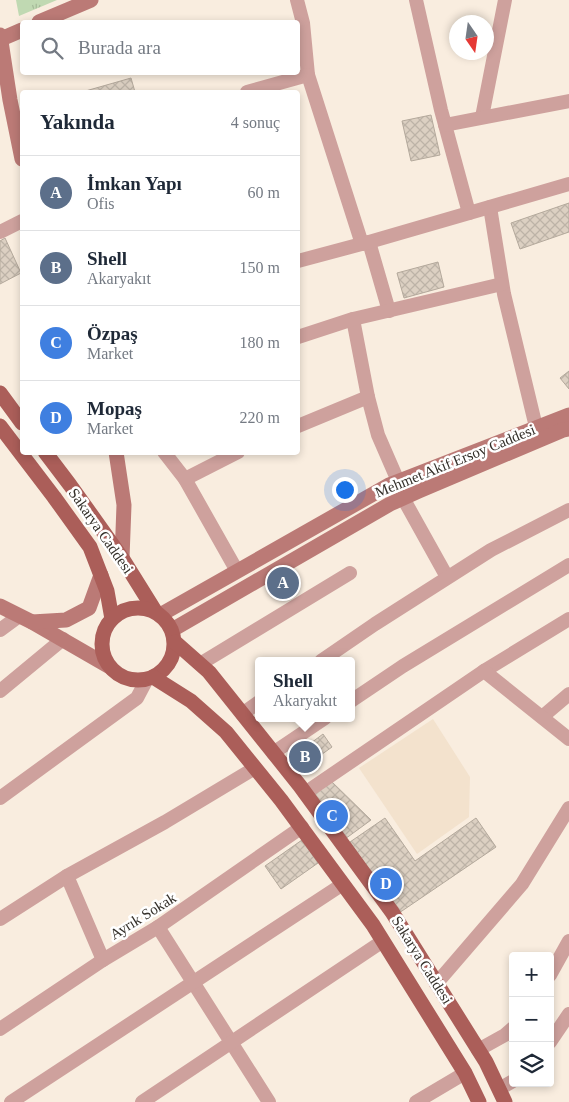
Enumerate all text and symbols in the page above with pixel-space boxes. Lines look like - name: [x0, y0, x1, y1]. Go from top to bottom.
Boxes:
- north arrow: [449, 15, 494, 60]
- search box: [20, 20, 300, 75]
- icon: search: [38, 34, 66, 62]
- text: Burada ara: [78, 37, 161, 58]
- text: Yakında: [40, 110, 115, 134]
- text: 4 sonuç: [231, 114, 280, 131]
- text: İmkan Yapı: [87, 173, 182, 194]
- text: A: [50, 184, 62, 201]
- text: 60 m: [248, 184, 280, 201]
- text: Ofis: [87, 195, 115, 212]
- text: Shell: [87, 248, 127, 269]
- text: B: [51, 259, 61, 276]
- text: 150 m: [240, 259, 280, 276]
- text: Akaryakıt: [87, 270, 151, 287]
- text: Özpaş: [87, 323, 138, 344]
- text: C: [50, 334, 62, 351]
- text: 180 m: [240, 334, 280, 351]
- text: Market: [87, 345, 133, 362]
- text: Mopaş: [87, 398, 142, 419]
- text: D: [50, 409, 62, 426]
- text: 220 m: [240, 409, 280, 426]
- text: Market: [87, 420, 133, 437]
- street label: Mehmet Akif Ersoy Caddesi: [373, 422, 537, 500]
- your location: [332, 477, 358, 503]
- street label: Sakarya Caddesi: [66, 485, 136, 577]
- pin: A: [267, 564, 299, 602]
- popup: [255, 657, 355, 722]
- text: Shell: [273, 670, 313, 691]
- text: Akaryakıt: [273, 692, 337, 709]
- pin: B: [289, 738, 321, 776]
- pin: C: [316, 797, 348, 835]
- pin: D: [370, 865, 402, 903]
- street label: Ayrık Sokak: [107, 889, 179, 943]
- street label: Sakarya Caddesi: [389, 913, 455, 1007]
- map controls: [509, 952, 554, 1087]
- button: +: [509, 952, 554, 997]
- button: −: [509, 997, 554, 1042]
- button: layers: [509, 1042, 554, 1087]

